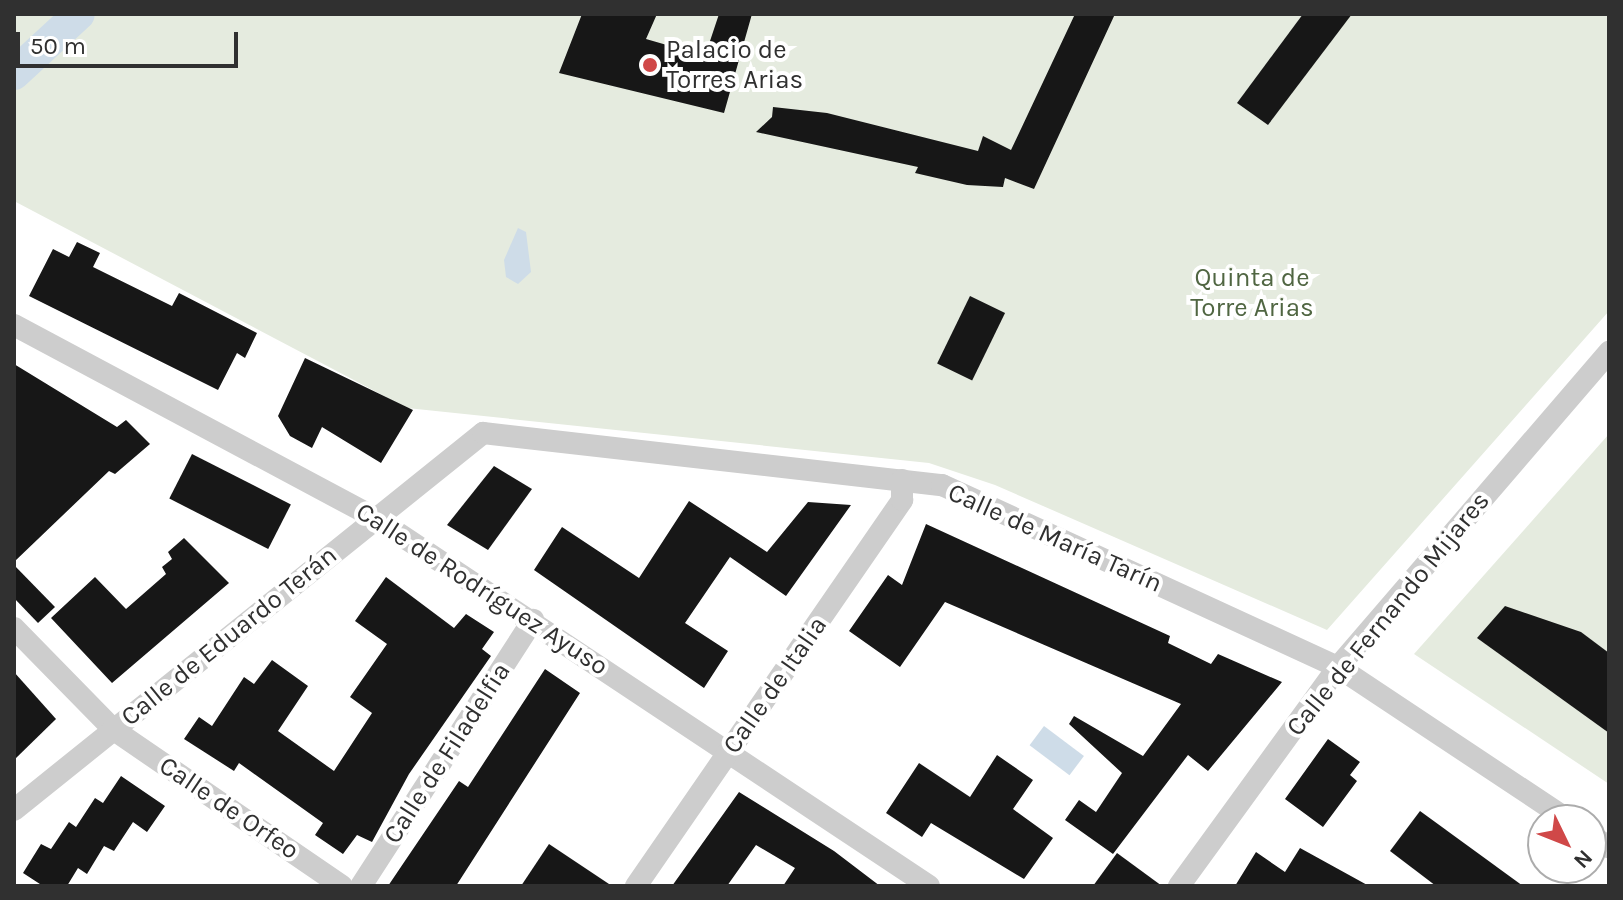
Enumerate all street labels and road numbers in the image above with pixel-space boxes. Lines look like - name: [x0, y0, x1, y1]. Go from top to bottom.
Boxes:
- street label: Calle de María Tarín: [943, 477, 1167, 599]
- street label: Calle de Fernando Mijares: [1280, 486, 1496, 742]
- street label: Calle de Rodríguez Ayuso: [350, 496, 614, 682]
- street label: Calle de Eduardo Terán: [115, 539, 343, 733]
- street label: Calle de Italia: [716, 611, 834, 759]
- street label: Calle de Filadelfia: [377, 657, 517, 849]
- street label: Calle de Orfeo: [153, 750, 305, 866]

